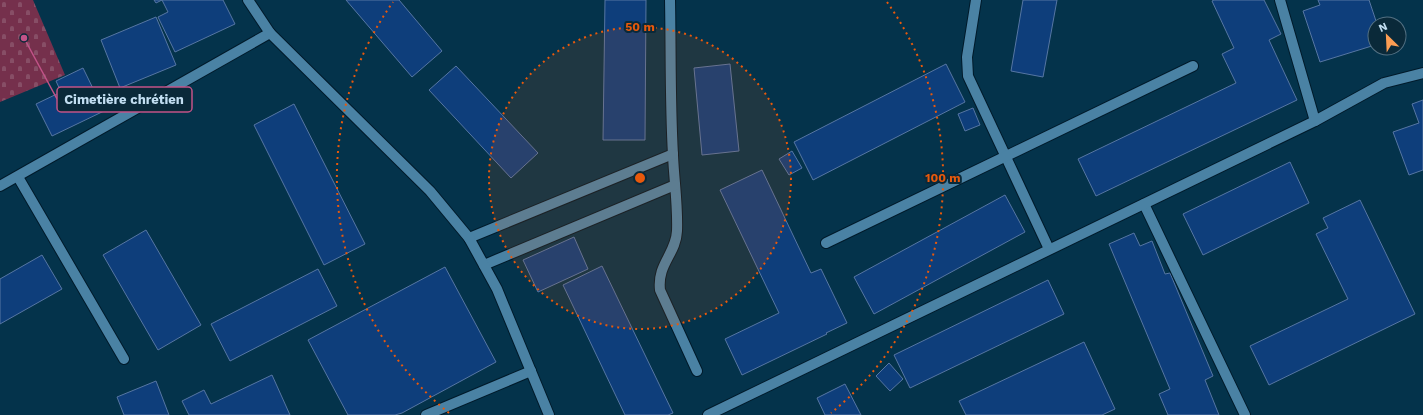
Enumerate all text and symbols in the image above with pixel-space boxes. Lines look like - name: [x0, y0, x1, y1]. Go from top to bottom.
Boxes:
- north arrow: [1367, 16, 1407, 56]
- text: 50 m: [625, 20, 655, 34]
- text: N: [1377, 20, 1390, 35]
- callout: Cimetière chrétien: [57, 87, 192, 112]
- text: Cimetière chrétien: [64, 92, 184, 107]
- centre of rings: [633, 171, 647, 185]
- text: 100 m: [925, 171, 961, 185]

